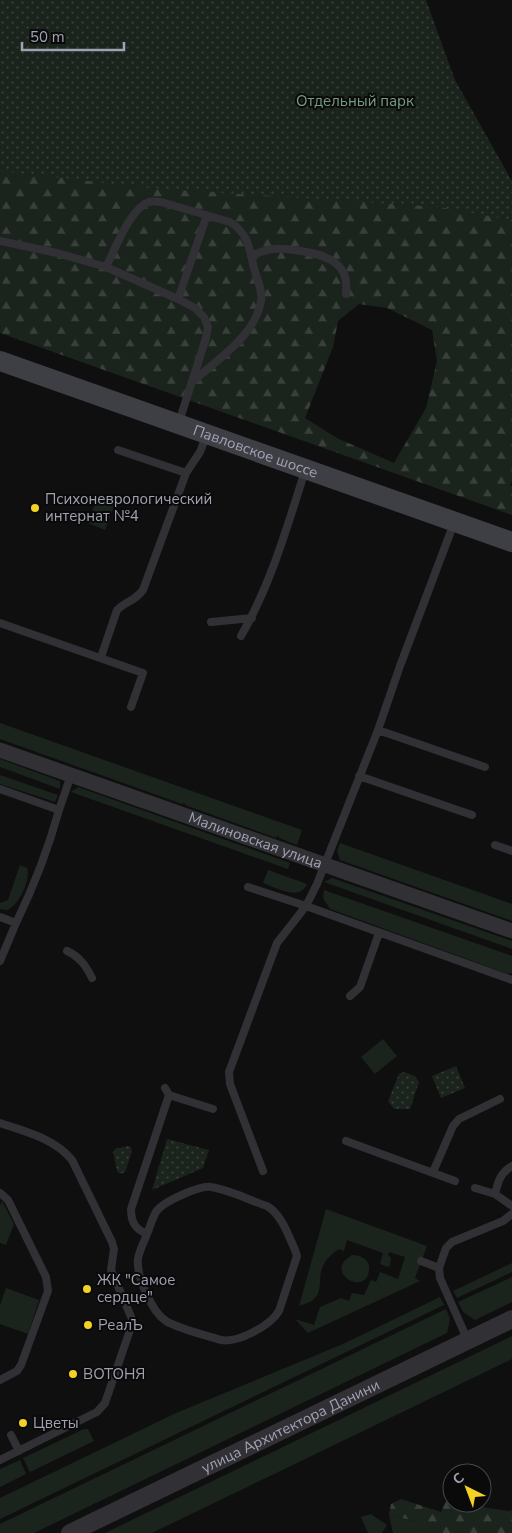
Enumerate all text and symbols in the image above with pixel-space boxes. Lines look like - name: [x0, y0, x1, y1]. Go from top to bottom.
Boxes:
- scale bar: [22, 20, 125, 52]
- text: 50 m: [30, 27, 65, 47]
- park label: Отдельный парк: [296, 91, 414, 111]
- street label: Павловское шоссе: [190, 420, 321, 483]
- place label: Психоневрологический интернат №4: [45, 489, 212, 526]
- marker: Психоневрологический интернат №4: [29, 502, 41, 514]
- street label: Малиновская улица: [186, 807, 325, 873]
- place label: ЖК "Самое сердце": [97, 1270, 175, 1307]
- marker: ЖК "Самое сердце": [81, 1283, 93, 1295]
- place label: РеалЪ: [98, 1315, 143, 1335]
- marker: РеалЪ: [82, 1319, 94, 1331]
- place label: ВОТОНЯ: [83, 1364, 145, 1384]
- marker: ВОТОНЯ: [67, 1368, 79, 1380]
- street label: улица Архитектора Данини: [198, 1375, 383, 1478]
- place label: Цветы: [33, 1413, 79, 1433]
- marker: Цветы: [17, 1417, 29, 1429]
- north arrow: [442, 1463, 492, 1513]
- text: С: [449, 1468, 469, 1489]

